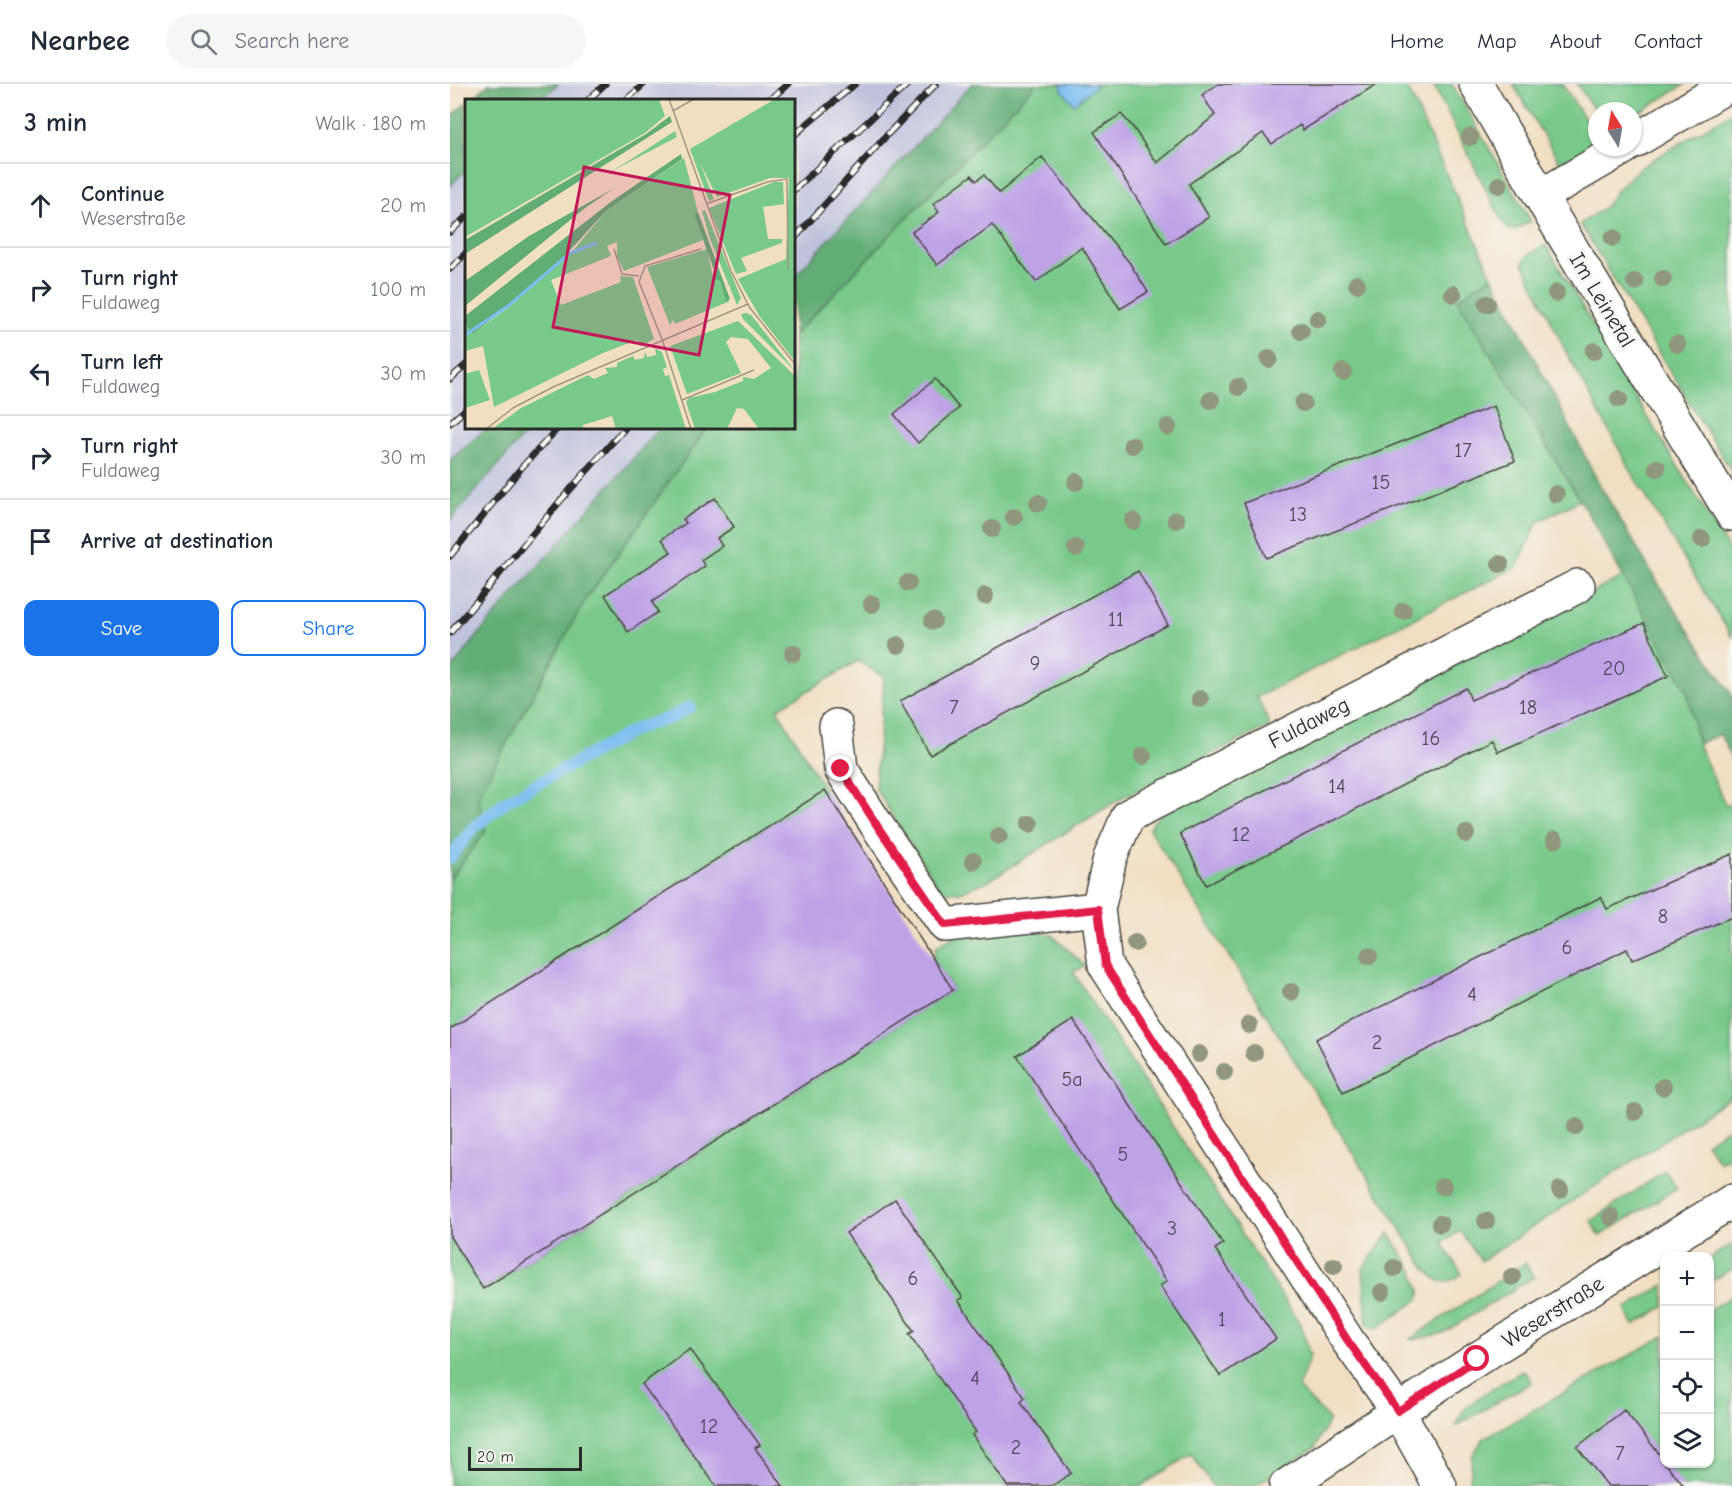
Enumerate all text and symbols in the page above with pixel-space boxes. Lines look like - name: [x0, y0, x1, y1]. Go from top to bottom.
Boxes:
- search box: [166, 14, 586, 68]
- text: Nearbee: [30, 25, 130, 57]
- icon: search: [187, 25, 220, 58]
- text: Search here: [235, 28, 349, 54]
- text: Home: [1390, 29, 1444, 53]
- text: Map: [1477, 29, 1517, 53]
- text: About: [1550, 29, 1601, 53]
- text: Contact: [1634, 29, 1702, 53]
- inset map: [465, 99, 795, 429]
- north arrow: [1588, 102, 1642, 156]
- text: 3 min: [24, 108, 87, 138]
- text: Walk · 180 m: [315, 112, 426, 135]
- text: Continue: [81, 181, 164, 207]
- icon: ahead: [24, 189, 57, 222]
- text: 20 m: [380, 194, 426, 217]
- text: Weserstraße: [81, 207, 186, 230]
- street label: Im Leinetal: [1564, 248, 1640, 352]
- text: Turn right: [81, 265, 178, 291]
- icon: right: [24, 273, 57, 306]
- text: 100 m: [371, 278, 426, 301]
- text: Fuldaweg: [81, 291, 160, 314]
- text: Turn left: [81, 349, 163, 375]
- icon: left: [24, 357, 57, 390]
- text: 30 m: [380, 362, 426, 385]
- text: Fuldaweg: [81, 375, 160, 398]
- text: Turn right: [81, 433, 178, 459]
- house number: 17: [1454, 439, 1472, 462]
- icon: right: [24, 441, 57, 474]
- text: 30 m: [380, 446, 426, 469]
- text: Fuldaweg: [81, 459, 160, 482]
- house number: 15: [1372, 471, 1390, 494]
- house number: 13: [1289, 503, 1307, 526]
- icon: arrive: [24, 525, 57, 558]
- text: Arrive at destination: [81, 528, 273, 554]
- button: Save: [24, 600, 219, 656]
- button: Share: [231, 600, 426, 656]
- house number: 11: [1108, 608, 1124, 631]
- house number: 9: [1030, 652, 1040, 675]
- house number: 20: [1603, 657, 1625, 680]
- street label: Fuldaweg: [1264, 692, 1354, 754]
- house number: 7: [949, 696, 959, 719]
- house number: 18: [1519, 696, 1537, 719]
- house number: 16: [1422, 727, 1440, 750]
- route end: [827, 755, 853, 781]
- house number: 14: [1328, 775, 1346, 798]
- house number: 12: [1232, 823, 1250, 846]
- house number: 8: [1658, 905, 1668, 928]
- house number: 6: [1562, 936, 1572, 959]
- house number: 4: [1467, 983, 1477, 1006]
- house number: 2: [1372, 1031, 1382, 1054]
- house number: 5a: [1061, 1068, 1083, 1091]
- house number: 5: [1118, 1143, 1128, 1166]
- house number: 3: [1167, 1217, 1177, 1240]
- map controls: [1660, 1252, 1714, 1468]
- button: +: [1660, 1252, 1714, 1306]
- house number: 6: [908, 1267, 918, 1290]
- street label: Weserstraße: [1497, 1270, 1609, 1354]
- button: −: [1660, 1306, 1714, 1360]
- house number: 1: [1218, 1308, 1226, 1331]
- route start: [1463, 1345, 1489, 1371]
- button: locate: [1660, 1360, 1714, 1414]
- house number: 4: [970, 1367, 980, 1390]
- button: layers: [1660, 1414, 1714, 1468]
- house number: 12: [700, 1415, 718, 1438]
- house number: 2: [1011, 1436, 1021, 1459]
- house number: 7: [1615, 1442, 1625, 1465]
- scale bar: [468, 1444, 582, 1472]
- text: 20 m: [477, 1448, 514, 1466]

